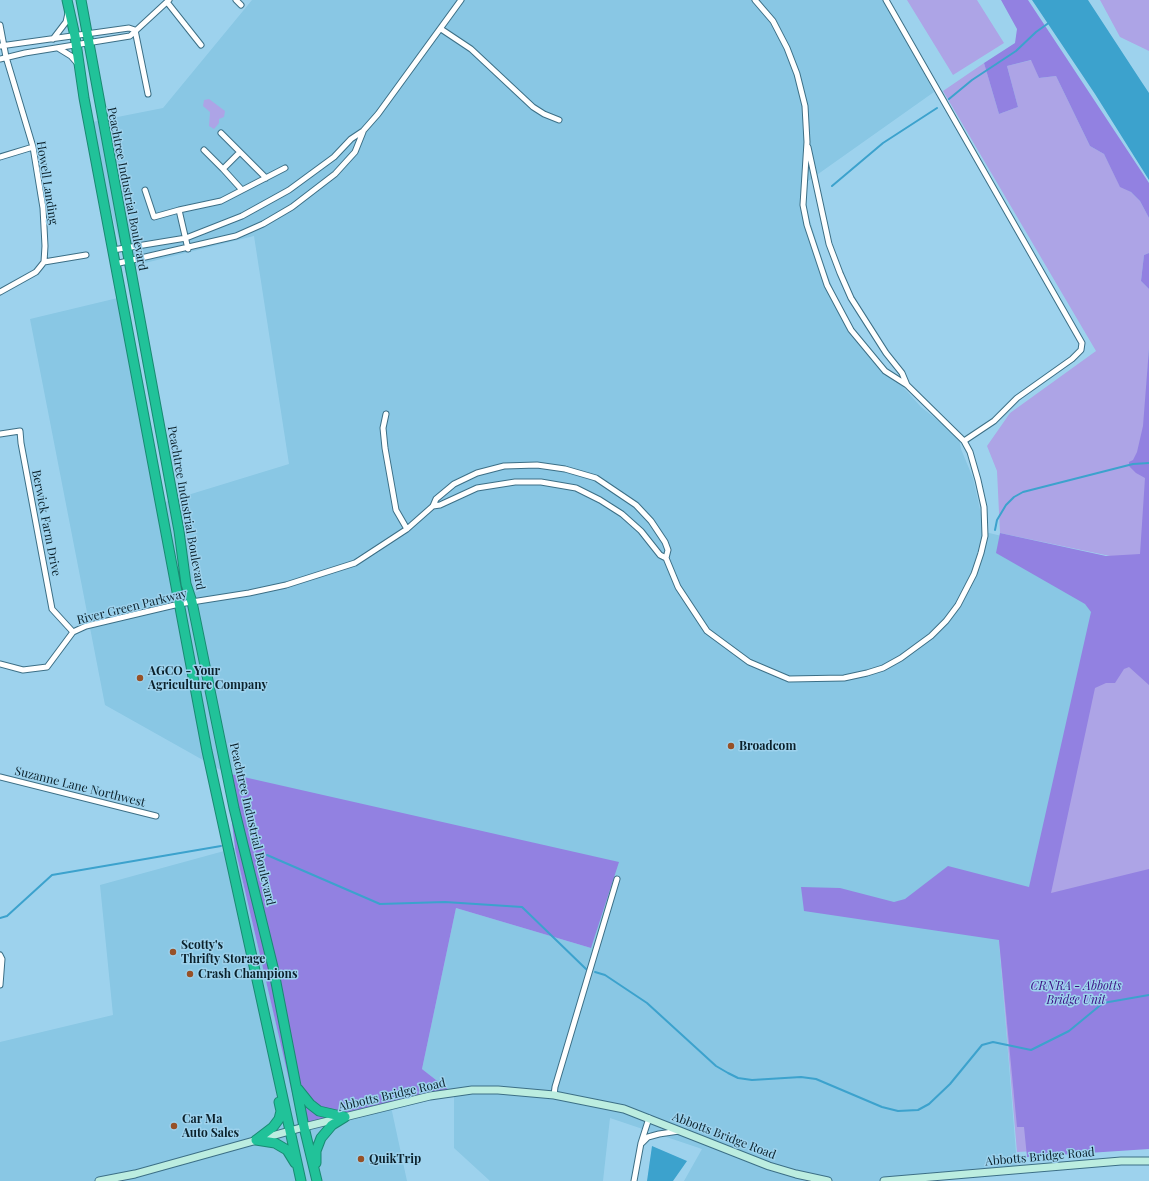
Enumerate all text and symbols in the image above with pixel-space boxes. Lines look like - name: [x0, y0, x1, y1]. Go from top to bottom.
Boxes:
- street label: Peachtree Industrial Boulevard: [104, 106, 150, 272]
- street label: Howell Landing: [33, 140, 61, 226]
- street label: Peachtree Industrial Boulevard: [164, 425, 208, 591]
- street label: Berwick Farm Drive: [29, 469, 63, 577]
- street label: River Green Parkway: [75, 586, 189, 628]
- place label: AGCO - Your Agriculture Company: [148, 664, 268, 692]
- marker: AGCO - Your Agriculture Company: [135, 673, 145, 683]
- place label: Broadcom: [739, 739, 796, 753]
- street label: Peachtree Industrial Boulevard: [226, 741, 278, 907]
- marker: Broadcom: [726, 741, 736, 751]
- street label: Suzanne Lane Northwest: [13, 764, 147, 810]
- place label: Scotty's Thrifty Storage: [181, 938, 265, 966]
- marker: Scotty's Thrifty Storage: [168, 947, 178, 957]
- place label: Crash Champions: [198, 967, 297, 981]
- marker: Crash Champions: [185, 969, 195, 979]
- park label: CRNRA - Abbotts Bridge Unit: [1030, 979, 1122, 1007]
- street label: Abbotts Bridge Road: [337, 1076, 447, 1114]
- street label: Abbotts Bridge Road: [670, 1110, 778, 1162]
- place label: Car Ma Auto Sales: [182, 1112, 239, 1140]
- marker: Car Ma Auto Sales: [169, 1121, 179, 1131]
- street label: Abbotts Bridge Road: [985, 1145, 1095, 1169]
- place label: QuikTrip: [369, 1152, 421, 1166]
- marker: QuikTrip: [356, 1154, 366, 1164]

